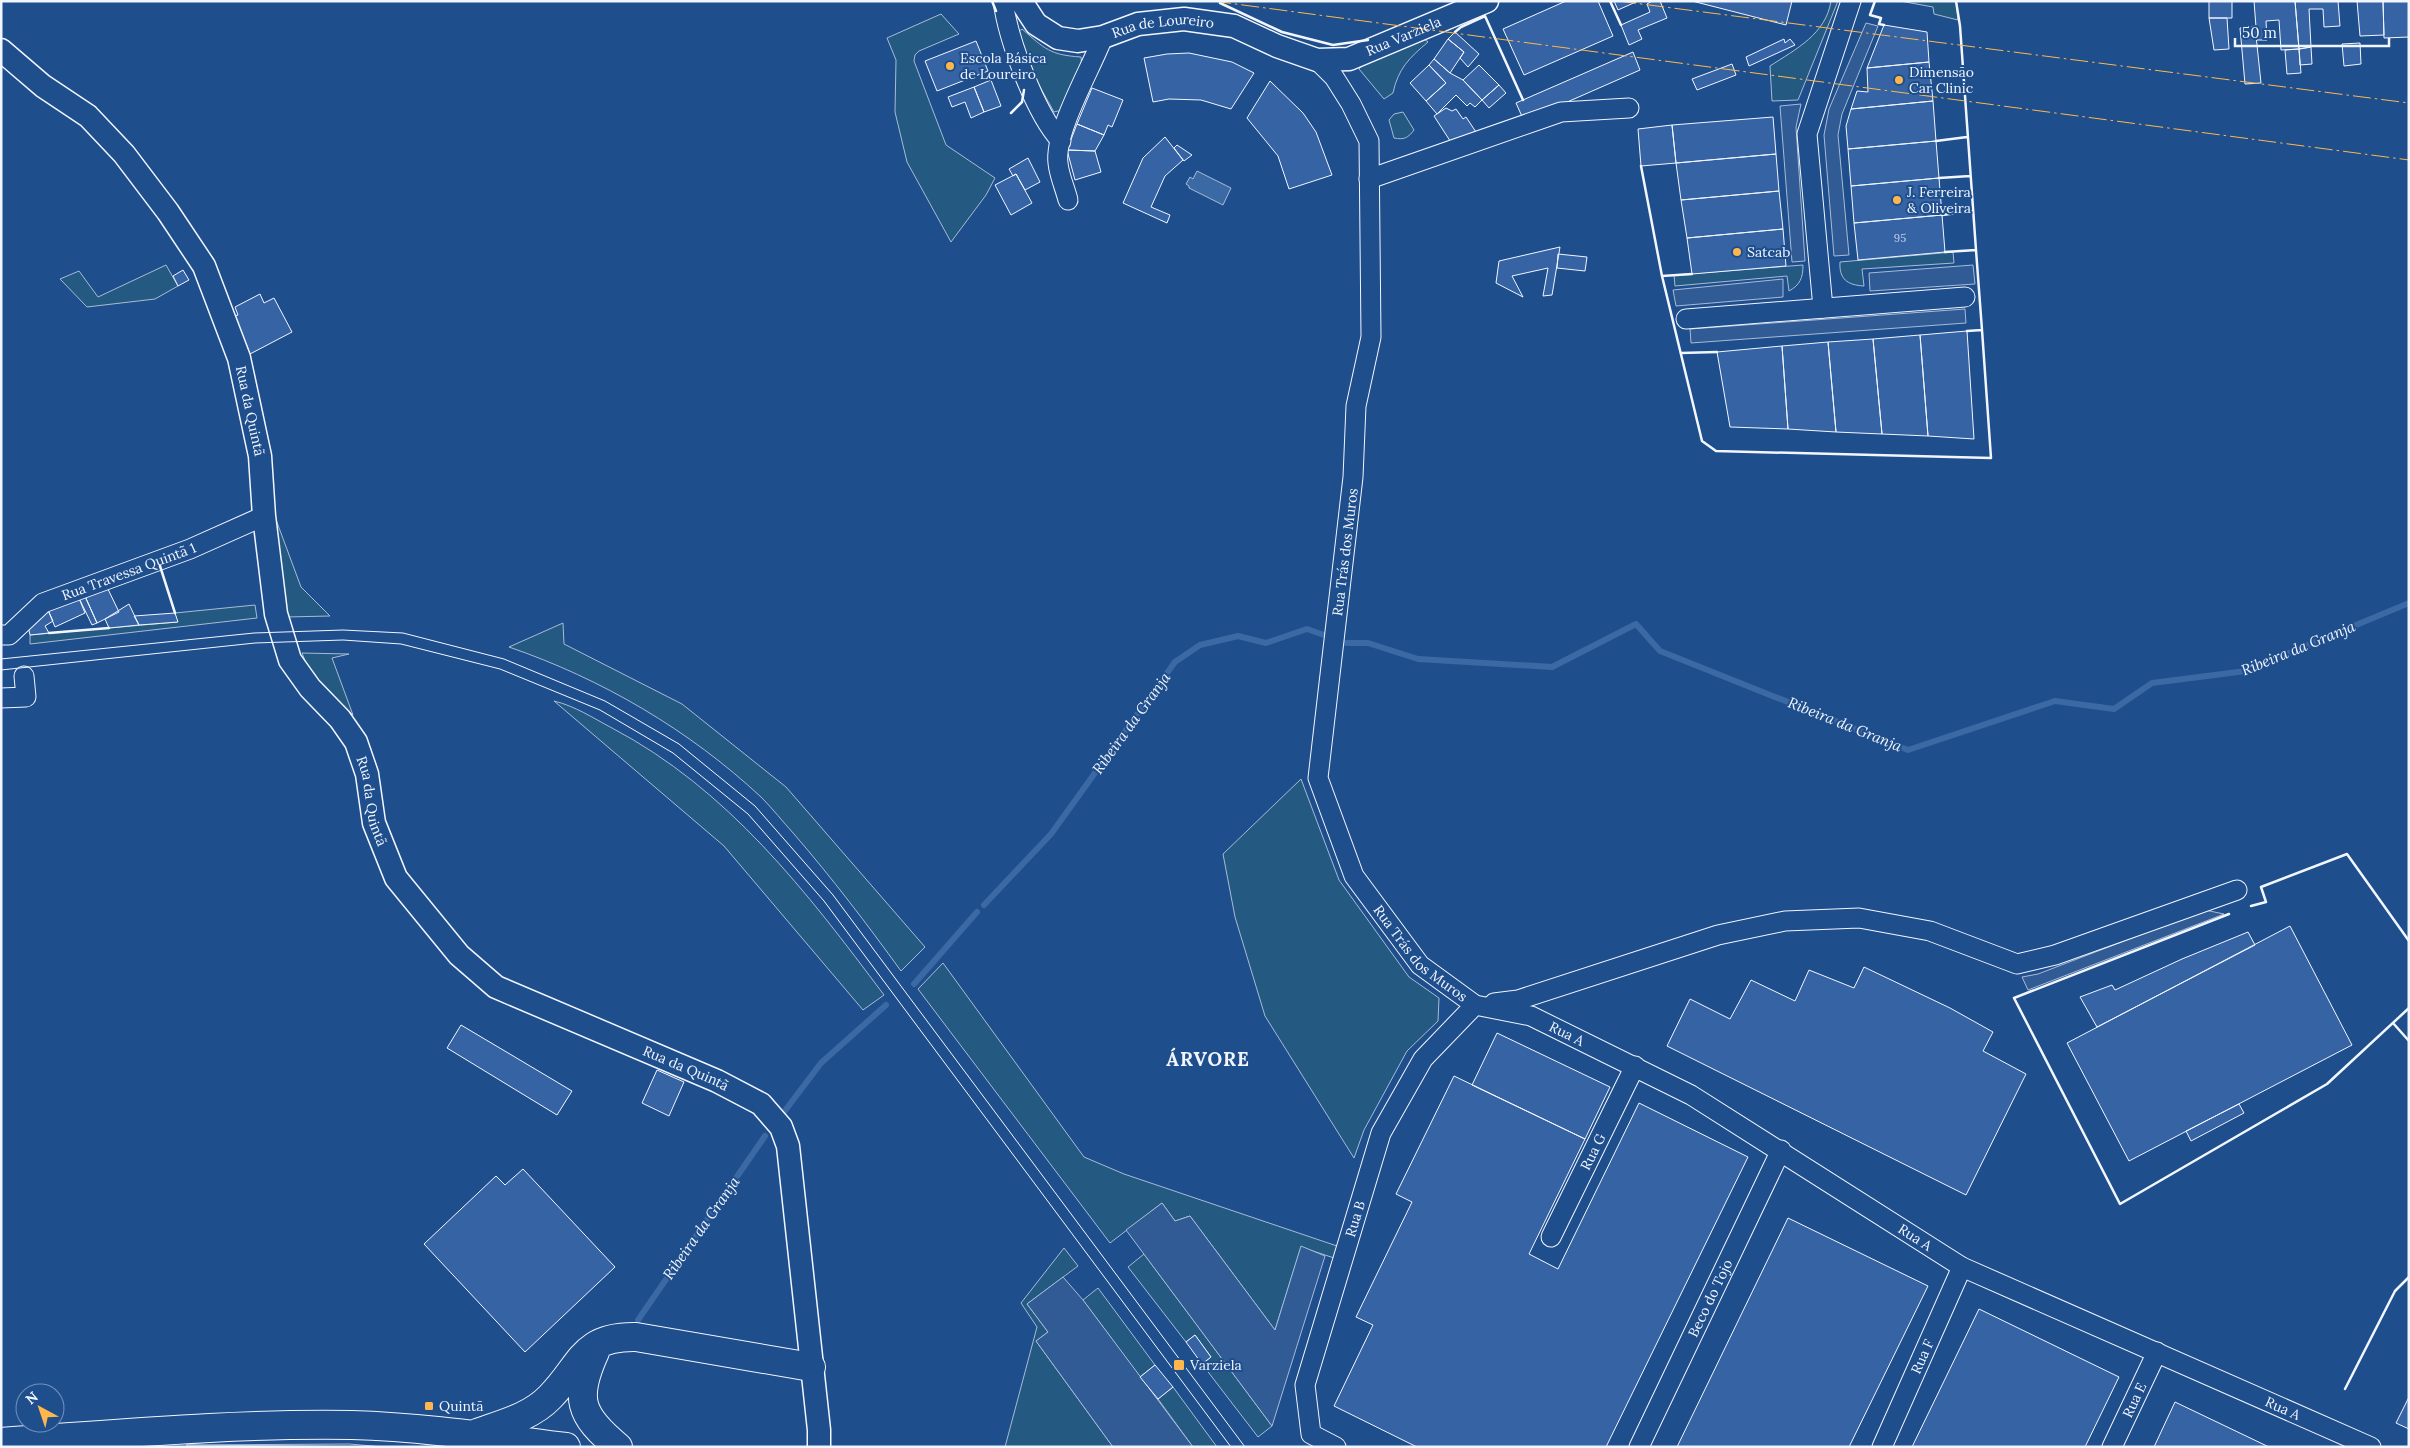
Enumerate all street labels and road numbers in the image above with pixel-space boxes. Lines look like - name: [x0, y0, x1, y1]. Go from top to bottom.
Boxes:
- street label: Rua de Loureiro: [1109, 10, 1215, 42]
- street label: Rua Varziela: [1363, 12, 1444, 60]
- street label: Rua da Quintã: [232, 364, 269, 458]
- street label: Rua Trás dos Muros: [1328, 487, 1362, 617]
- street label: Rua Travessa Quintã 1: [59, 539, 199, 604]
- street label: Rua da Quintã: [353, 754, 391, 849]
- street label: Rua Trás dos Muros: [1370, 901, 1471, 1005]
- street label: Rua A: [1546, 1017, 1587, 1050]
- street label: Rua da Quintã: [640, 1042, 732, 1095]
- street label: Rua G: [1576, 1130, 1610, 1173]
- street label: Rua B: [1341, 1198, 1369, 1239]
- street label: Rua A: [1895, 1220, 1936, 1255]
- street label: Beco do Tojo: [1684, 1256, 1736, 1340]
- street label: Rua F: [1907, 1336, 1938, 1377]
- street label: Rua E: [2118, 1379, 2150, 1420]
- street label: Rua A: [2262, 1393, 2304, 1424]

